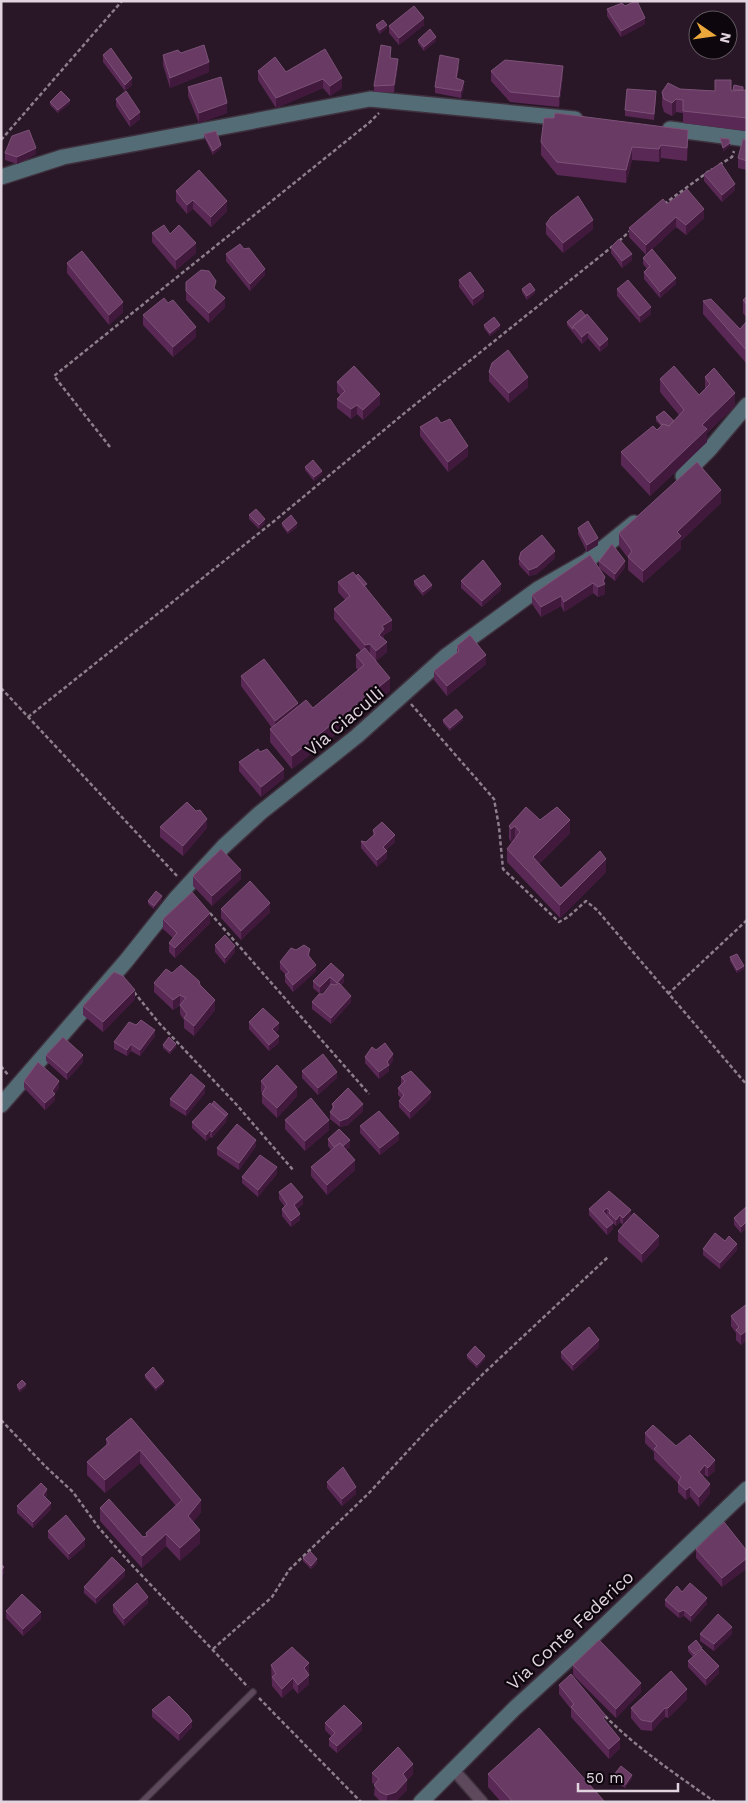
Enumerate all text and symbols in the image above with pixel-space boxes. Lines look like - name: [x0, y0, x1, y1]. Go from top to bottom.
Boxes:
- north arrow: [688, 10, 738, 60]
- text: N: [717, 31, 735, 45]
- street label: Via Ciaculli: [300, 682, 388, 760]
- street label: Via Conte Federico: [502, 1566, 638, 1694]
- scale bar: [578, 1760, 678, 1792]
- text: 50 m: [586, 1769, 623, 1787]

